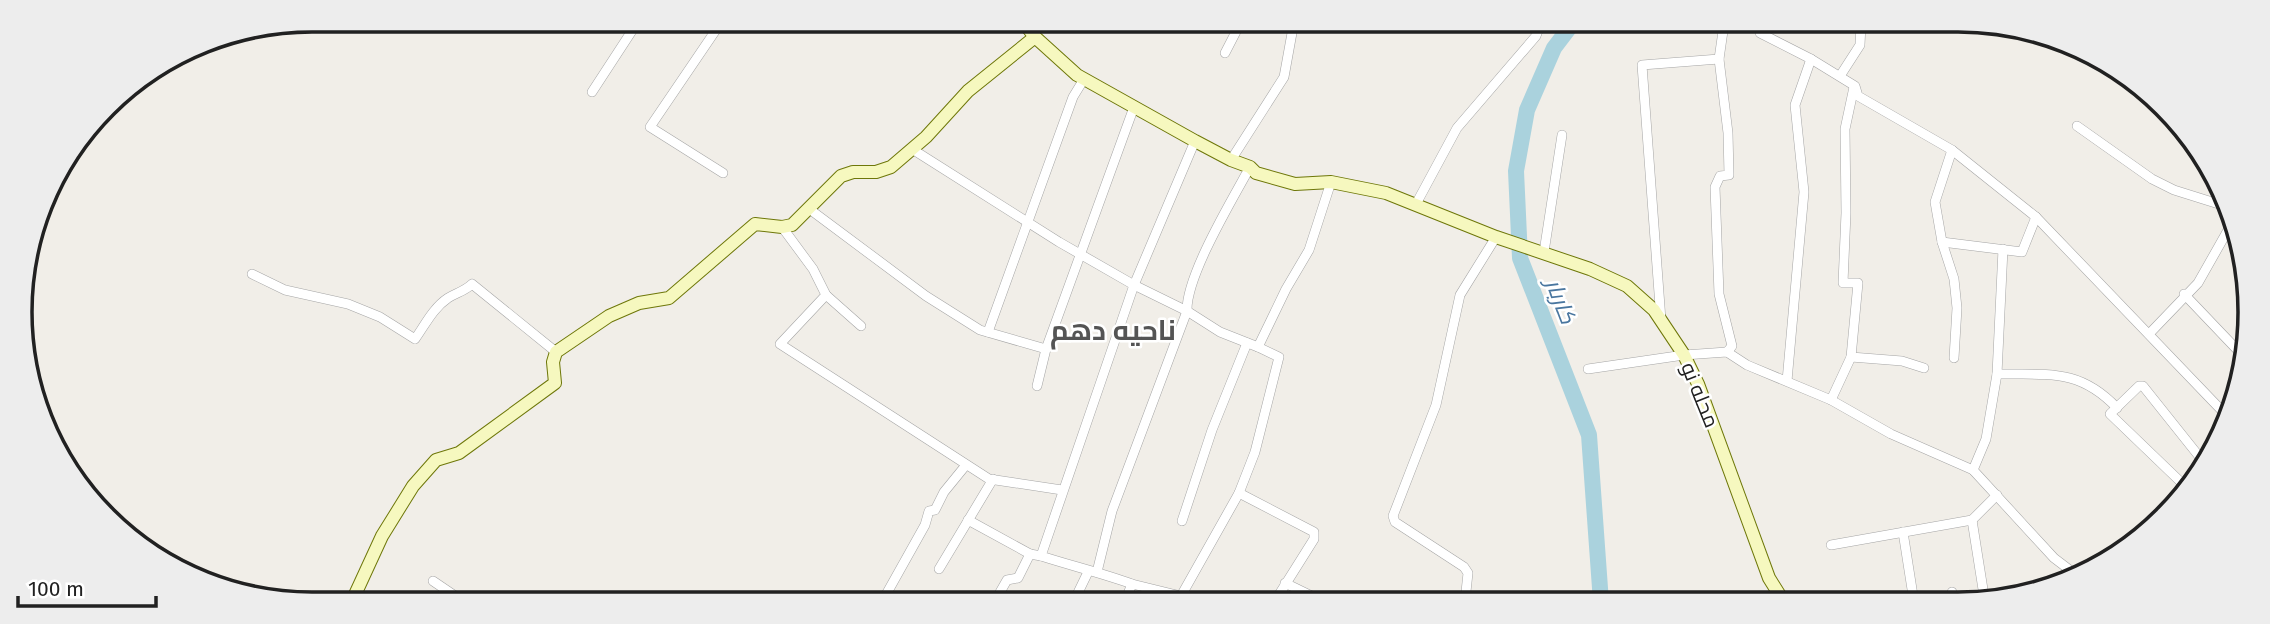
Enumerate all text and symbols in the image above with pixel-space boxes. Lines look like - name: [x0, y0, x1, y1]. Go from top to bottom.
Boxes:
- water label: کاربار: [1539, 272, 1583, 328]
- district label: ناحیه دهم: [1050, 314, 1176, 350]
- street label: محله نو: [1675, 359, 1725, 431]
- scale bar: [18, 564, 156, 608]
- text: 100 m: [28, 576, 84, 602]

